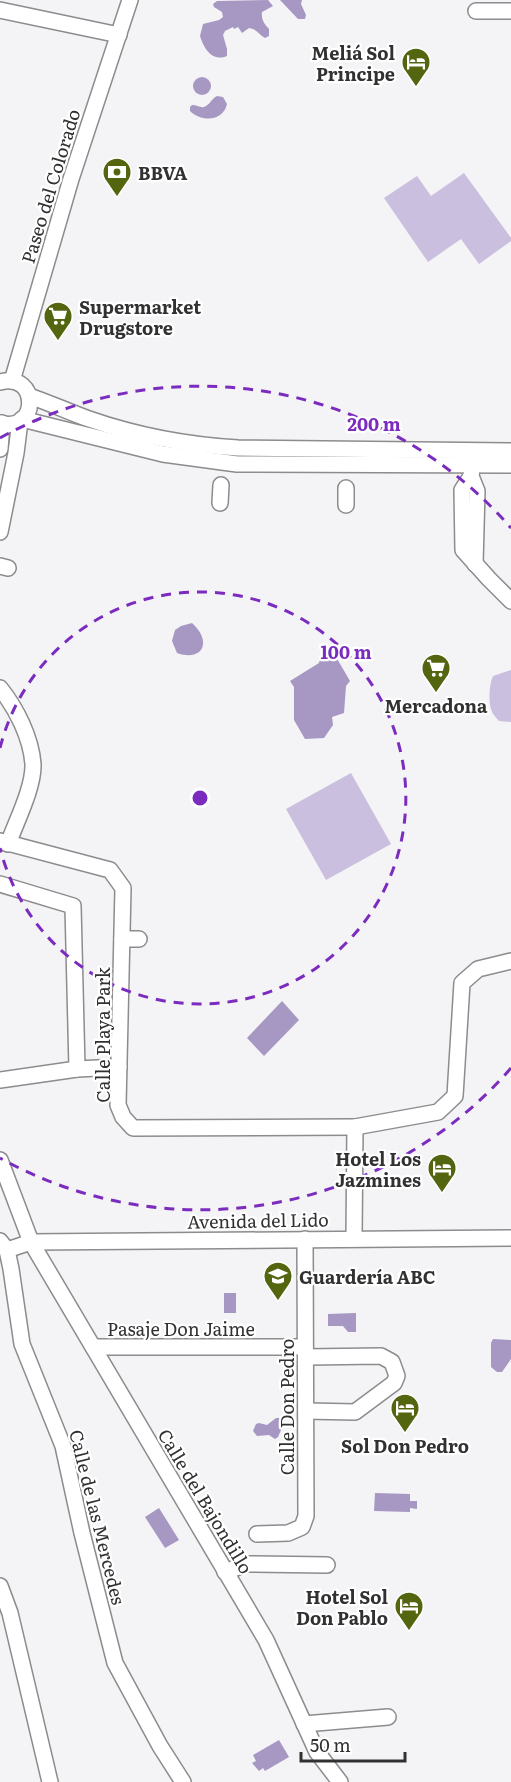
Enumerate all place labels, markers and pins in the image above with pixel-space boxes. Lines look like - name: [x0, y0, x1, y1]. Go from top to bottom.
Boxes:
- place label: Meliá Sol Principe: [312, 39, 395, 87]
- hotel icon: Meliá Sol Principe: [400, 46, 432, 88]
- bank icon: BBVA: [101, 156, 133, 198]
- place label: BBVA: [138, 159, 188, 186]
- place label: Supermarket Drugstore: [79, 293, 201, 341]
- supermarket icon: Supermarket Drugstore: [42, 300, 74, 342]
- supermarket icon: Mercadona: [420, 652, 452, 694]
- place label: Mercadona: [385, 692, 488, 719]
- centre of rings: [190, 788, 210, 808]
- place label: Hotel Los Jazmines: [335, 1145, 421, 1193]
- hotel icon: Hotel Los Jazmines: [426, 1152, 458, 1194]
- school or university icon: Guardería ABC: [262, 1260, 294, 1302]
- place label: Guardería ABC: [299, 1263, 436, 1290]
- hotel icon: Sol Don Pedro: [389, 1392, 421, 1434]
- place label: Sol Don Pedro: [341, 1432, 469, 1459]
- place label: Hotel Sol Don Pablo: [296, 1583, 388, 1631]
- hotel icon: Hotel Sol Don Pablo: [393, 1590, 425, 1632]

